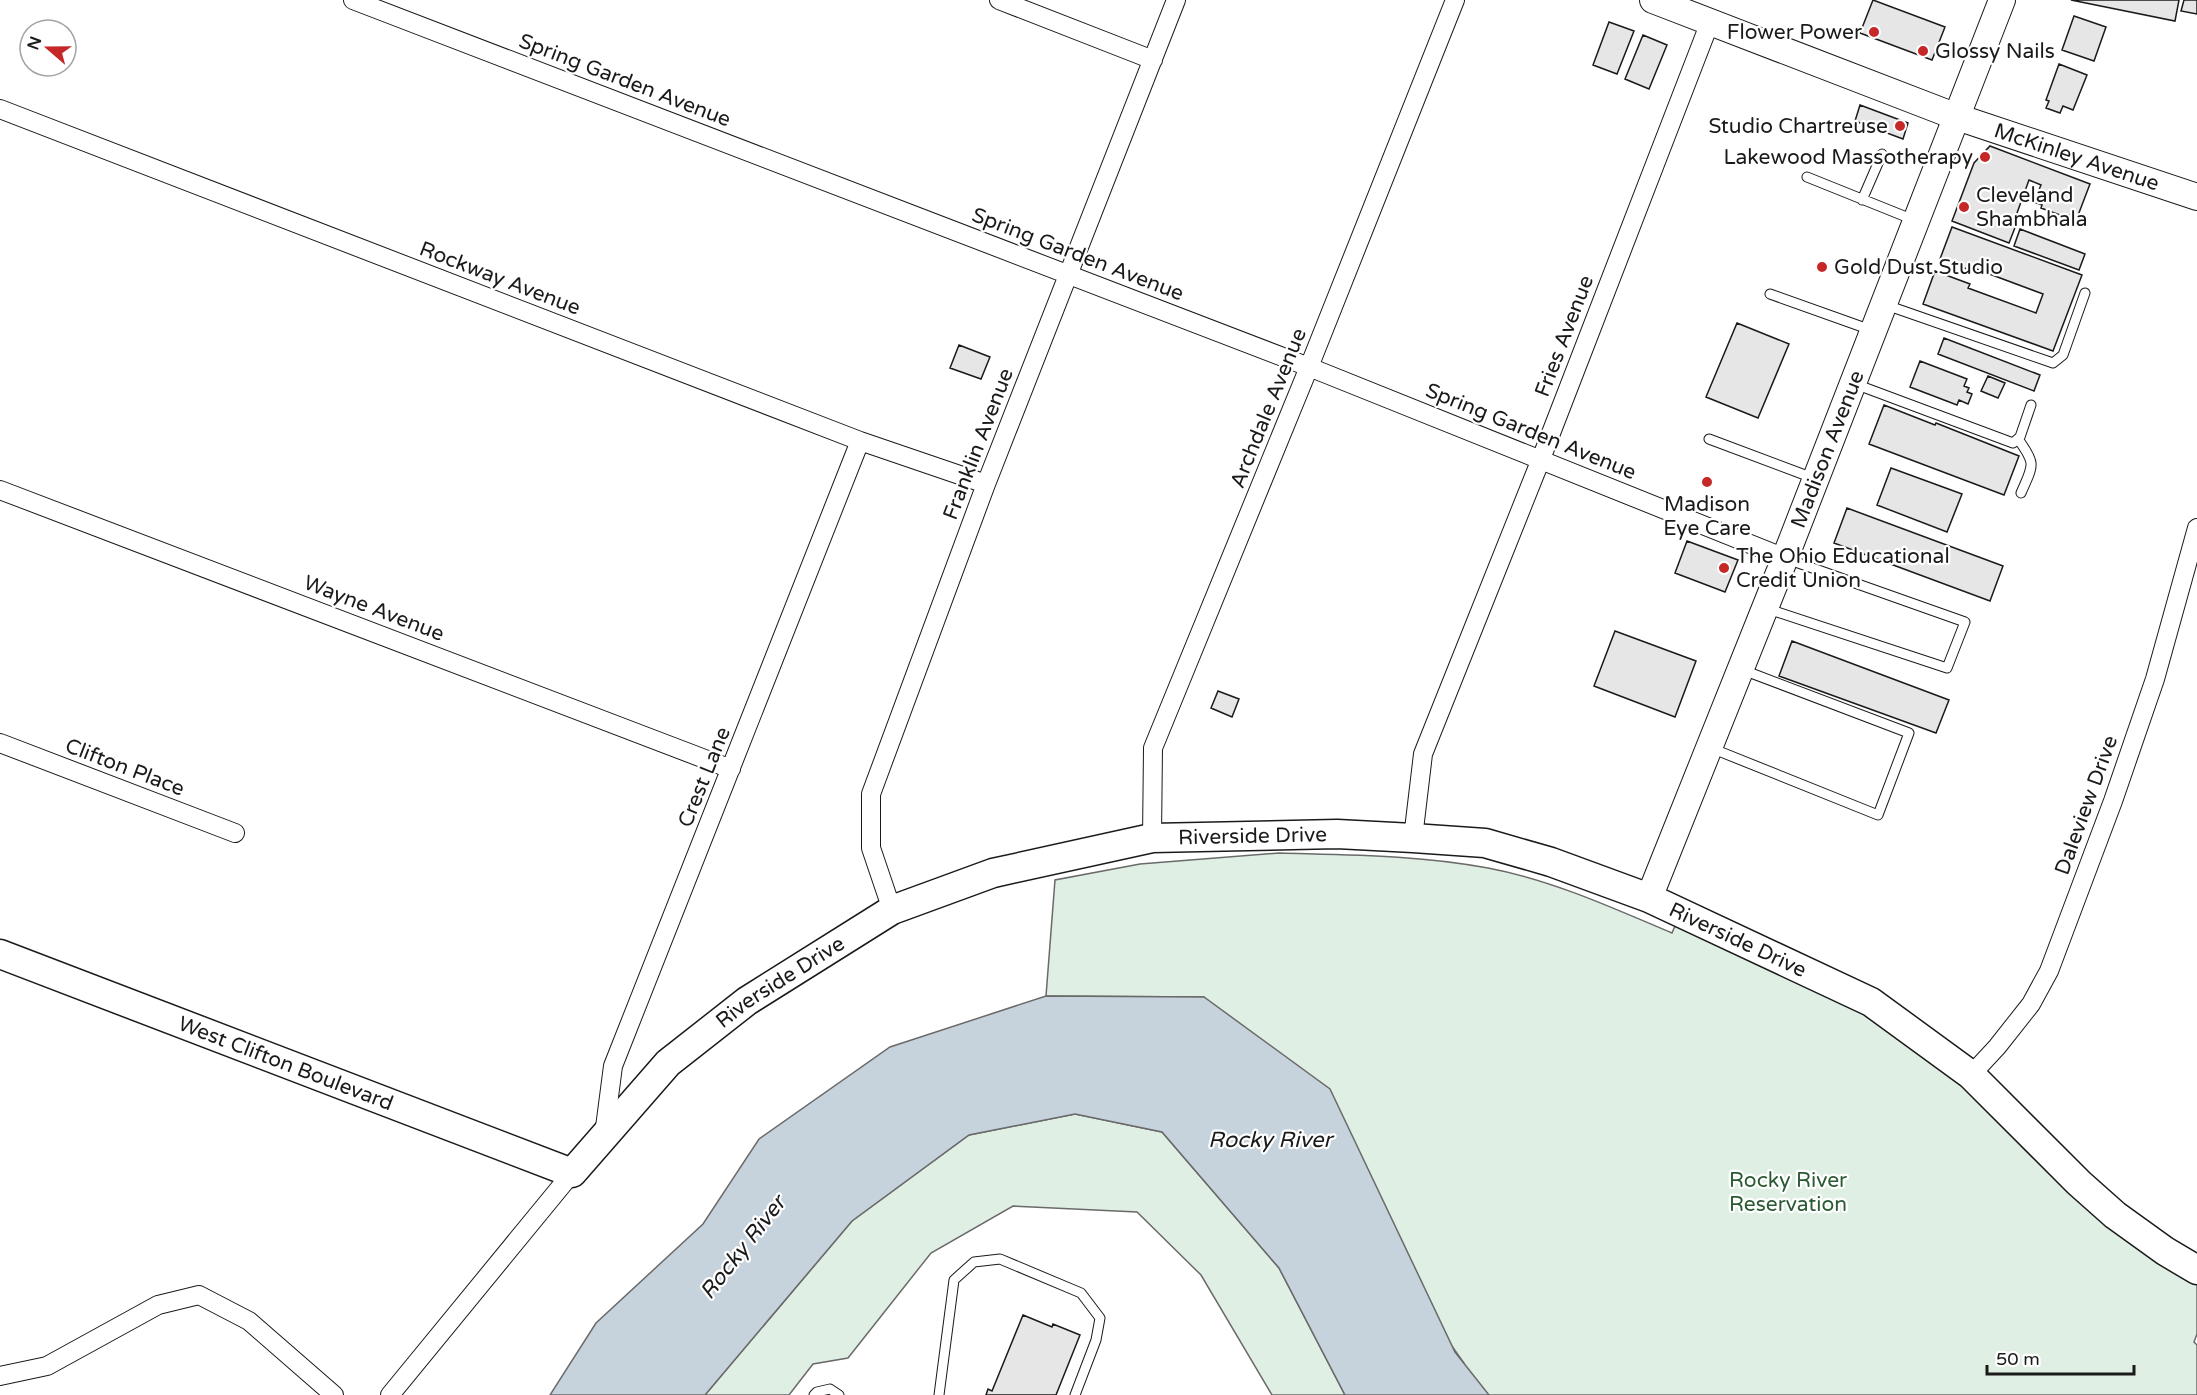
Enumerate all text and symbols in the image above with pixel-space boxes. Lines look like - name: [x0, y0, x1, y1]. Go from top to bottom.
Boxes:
- north arrow: [18, 18, 78, 78]
- place label: Flower Power: [1727, 20, 1862, 45]
- marker: Flower Power: [1867, 25, 1881, 39]
- street label: Spring Garden Avenue: [515, 29, 734, 132]
- text: N: [23, 34, 46, 53]
- place label: Glossy Nails: [1935, 39, 2055, 64]
- marker: Glossy Nails: [1916, 44, 1930, 58]
- place label: Studio Chartreuse: [1708, 114, 1888, 139]
- street label: McKinley Avenue: [1991, 118, 2162, 197]
- marker: Studio Chartreuse: [1893, 119, 1907, 133]
- place label: Lakewood Massotherapy: [1723, 145, 1973, 170]
- marker: Lakewood Massotherapy: [1978, 150, 1992, 164]
- place label: Cleveland Shambhala: [1976, 183, 2088, 232]
- marker: Cleveland Shambhala: [1957, 200, 1971, 214]
- street label: Spring Garden Avenue: [968, 203, 1187, 306]
- street label: Rockway Avenue: [416, 236, 584, 321]
- place label: Gold Dust Studio: [1834, 255, 2003, 280]
- marker: Gold Dust Studio: [1815, 260, 1829, 274]
- street label: Fries Avenue: [1530, 272, 1599, 400]
- street label: Archdale Avenue: [1225, 325, 1312, 492]
- street label: Franklin Avenue: [938, 365, 1019, 523]
- street label: Madison Avenue: [1786, 367, 1870, 532]
- street label: Spring Garden Avenue: [1422, 378, 1640, 485]
- marker: Madison Eye Care: [1700, 475, 1714, 489]
- place label: Madison Eye Care: [1663, 492, 1751, 541]
- place label: The Ohio Educational Credit Union: [1736, 544, 1950, 593]
- marker: The Ohio Educational Credit Union: [1717, 561, 1731, 575]
- street label: Wayne Avenue: [300, 570, 448, 647]
- street label: Crest Lane: [673, 723, 736, 831]
- street label: Daleview Drive: [2050, 732, 2123, 878]
- street label: Clifton Place: [62, 733, 188, 802]
- street label: Riverside Drive: [1178, 822, 1327, 850]
- street label: Riverside Drive: [1665, 897, 1810, 983]
- street label: Riverside Drive: [711, 931, 849, 1034]
- street label: West Clifton Boulevard: [174, 1011, 397, 1116]
- water label: Rocky River: [1208, 1127, 1334, 1153]
- park label: Rocky River Reservation: [1729, 1168, 1847, 1217]
- water label: Rocky River: [694, 1189, 793, 1304]
- scale bar: [1987, 1338, 2134, 1376]
- text: 50 m: [1996, 1348, 2040, 1370]

